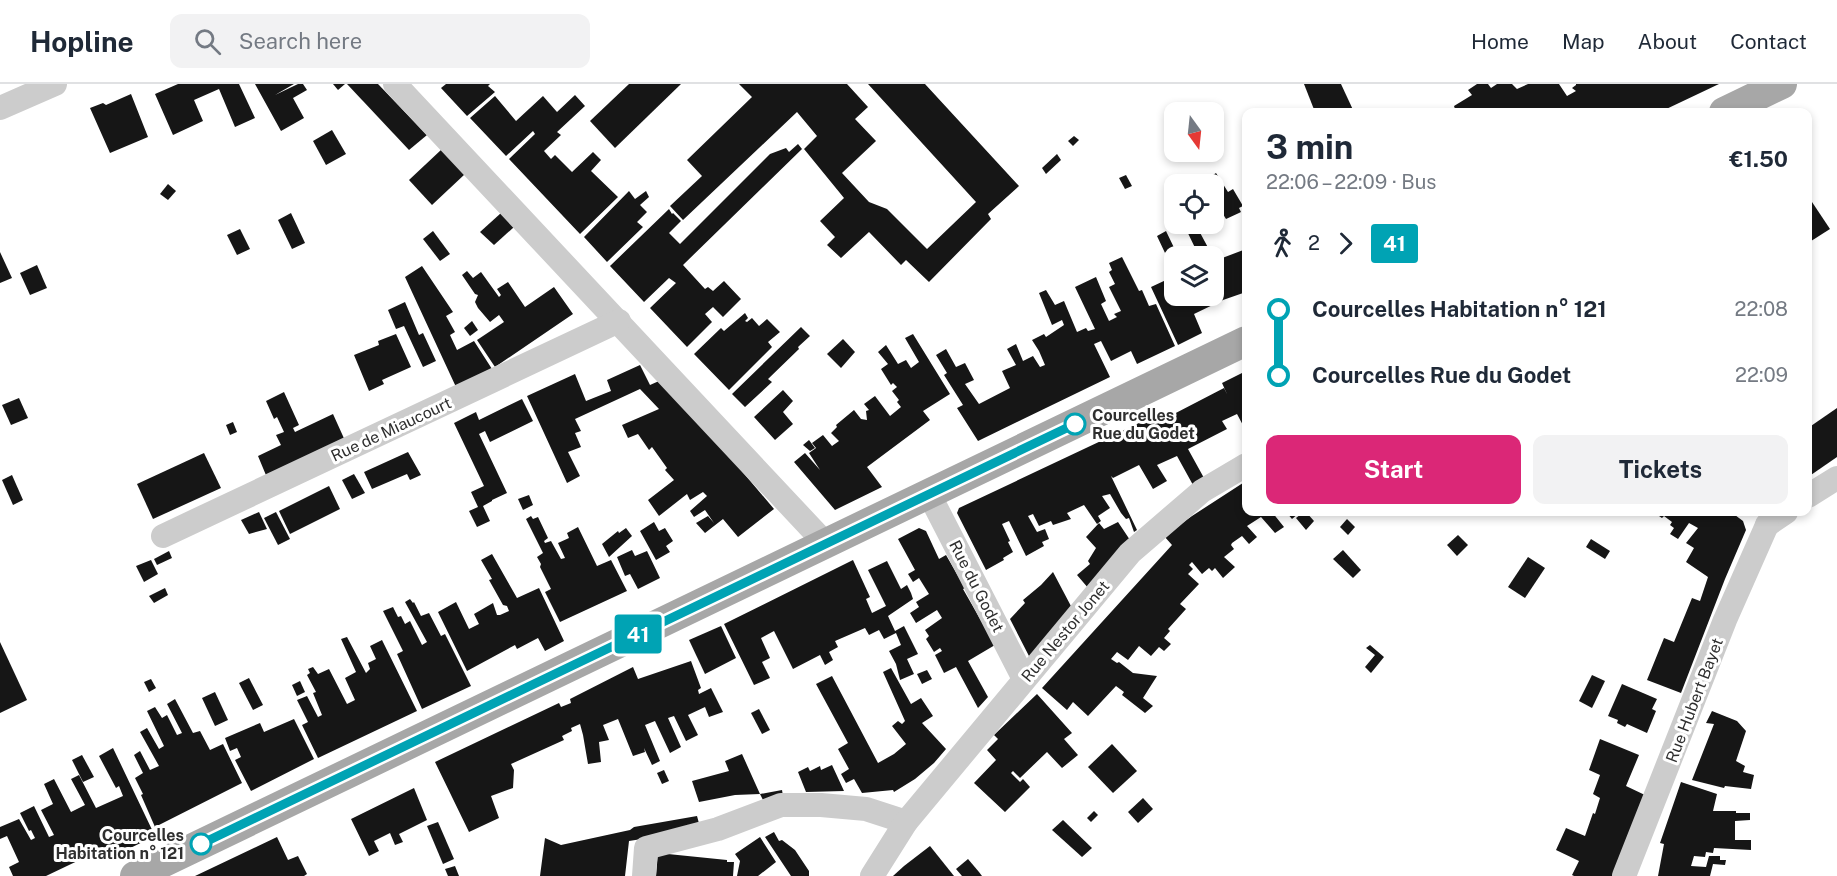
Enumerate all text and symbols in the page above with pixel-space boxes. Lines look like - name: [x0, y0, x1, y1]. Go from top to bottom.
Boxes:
- search box: [170, 14, 590, 68]
- text: Hopline: [30, 25, 134, 58]
- icon: search: [191, 25, 224, 58]
- text: Search here: [239, 28, 362, 54]
- text: Home: [1471, 29, 1529, 54]
- text: Map: [1562, 29, 1605, 54]
- text: About: [1638, 29, 1697, 54]
- text: Contact: [1730, 29, 1807, 54]
- north arrow: [1164, 102, 1224, 162]
- map controls: [1164, 102, 1224, 306]
- text: 3 min: [1266, 128, 1353, 166]
- text: €1.50: [1729, 146, 1788, 172]
- text: 22:06 – 22:09 · Bus: [1266, 170, 1436, 194]
- button: locate: [1164, 174, 1224, 234]
- icon: walk: [1266, 227, 1299, 260]
- icon: forward: [1329, 227, 1362, 260]
- text: 2: [1308, 231, 1320, 255]
- text: 41: [1383, 231, 1406, 256]
- button: layers: [1164, 246, 1224, 306]
- text: Courcelles Habitation n° 121: [1312, 296, 1607, 322]
- text: 22:08: [1735, 297, 1788, 321]
- text: Courcelles Rue du Godet: [1312, 362, 1571, 388]
- text: 22:09: [1735, 363, 1788, 387]
- street label: Rue de Miaucourt: [328, 393, 454, 466]
- place label: Courcelles Rue du Godet: [1092, 406, 1195, 443]
- marker: Courcelles Rue du Godet: [1064, 413, 1086, 435]
- button: Start: [1266, 435, 1521, 504]
- button: Tickets: [1533, 435, 1788, 504]
- street label: Rue du Godet: [945, 537, 1008, 635]
- street label: Rue Nestor Jonet: [1018, 577, 1113, 686]
- line badge: 41: [611, 614, 665, 654]
- text: 41: [627, 622, 649, 647]
- street label: Rue Hubert Bayet: [1662, 635, 1727, 765]
- place label: Courcelles Habitation n° 121: [55, 826, 184, 863]
- marker: Courcelles Habitation n° 121: [190, 833, 212, 855]

